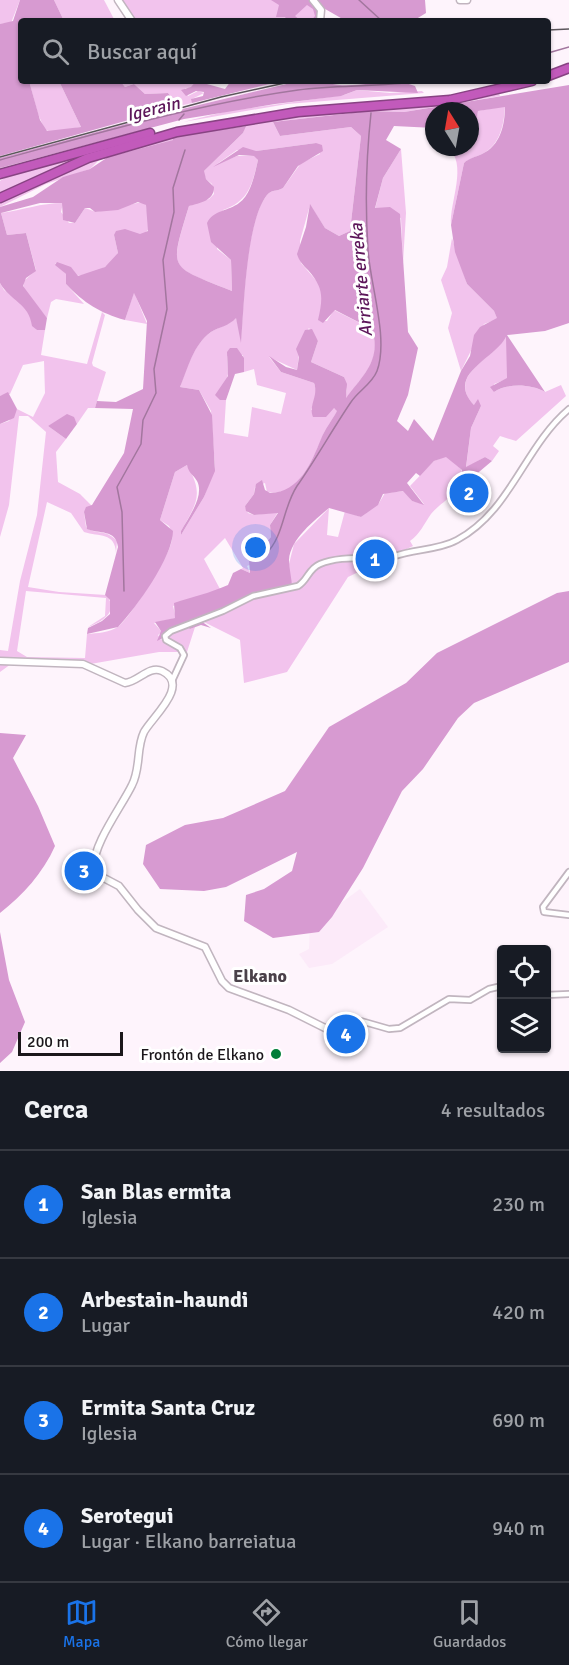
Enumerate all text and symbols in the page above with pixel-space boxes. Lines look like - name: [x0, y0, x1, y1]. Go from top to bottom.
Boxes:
- search box: [18, 18, 551, 84]
- icon: search: [39, 35, 72, 68]
- text: Buscar aquí: [87, 38, 197, 65]
- water label: Igerain: [124, 91, 183, 126]
- north arrow: [425, 102, 479, 156]
- water label: Arriarte erreka: [345, 222, 377, 338]
- pin: 2: [450, 470, 488, 516]
- your location: [241, 533, 270, 562]
- pin: 1: [356, 536, 394, 582]
- pin: 3: [64, 848, 104, 894]
- map controls: [497, 945, 551, 1053]
- button: locate: [497, 945, 551, 999]
- district label: Elkano: [233, 965, 287, 987]
- button: layers: [497, 999, 551, 1053]
- pin: 4: [326, 1012, 366, 1056]
- scale bar: [18, 1029, 123, 1056]
- text: 200 m: [27, 1032, 69, 1052]
- place label: Frontón de Elkano: [140, 1045, 264, 1065]
- marker: Frontón de Elkano: [269, 1047, 283, 1061]
- text: Cerca: [24, 1094, 88, 1126]
- text: 4 resultados: [441, 1098, 545, 1123]
- text: San Blas ermita: [81, 1178, 231, 1205]
- text: 1: [38, 1192, 49, 1217]
- text: 230 m: [492, 1192, 545, 1217]
- text: Iglesia: [81, 1205, 137, 1230]
- text: Arbestain-haundi: [81, 1286, 248, 1313]
- text: 2: [38, 1300, 49, 1325]
- text: 420 m: [492, 1300, 545, 1325]
- text: Lugar: [81, 1313, 130, 1338]
- text: Ermita Santa Cruz: [81, 1394, 255, 1421]
- text: 3: [38, 1408, 49, 1433]
- text: 690 m: [492, 1408, 545, 1433]
- text: Iglesia: [81, 1421, 137, 1446]
- text: Serotegui: [81, 1502, 173, 1529]
- text: 4: [38, 1516, 49, 1541]
- text: 940 m: [492, 1516, 545, 1541]
- text: Lugar · Elkano barreiatua: [81, 1529, 296, 1554]
- tab: Mapa: [63, 1596, 100, 1652]
- tab: Cómo llegar: [226, 1596, 308, 1652]
- tab: Guardados: [433, 1596, 506, 1652]

